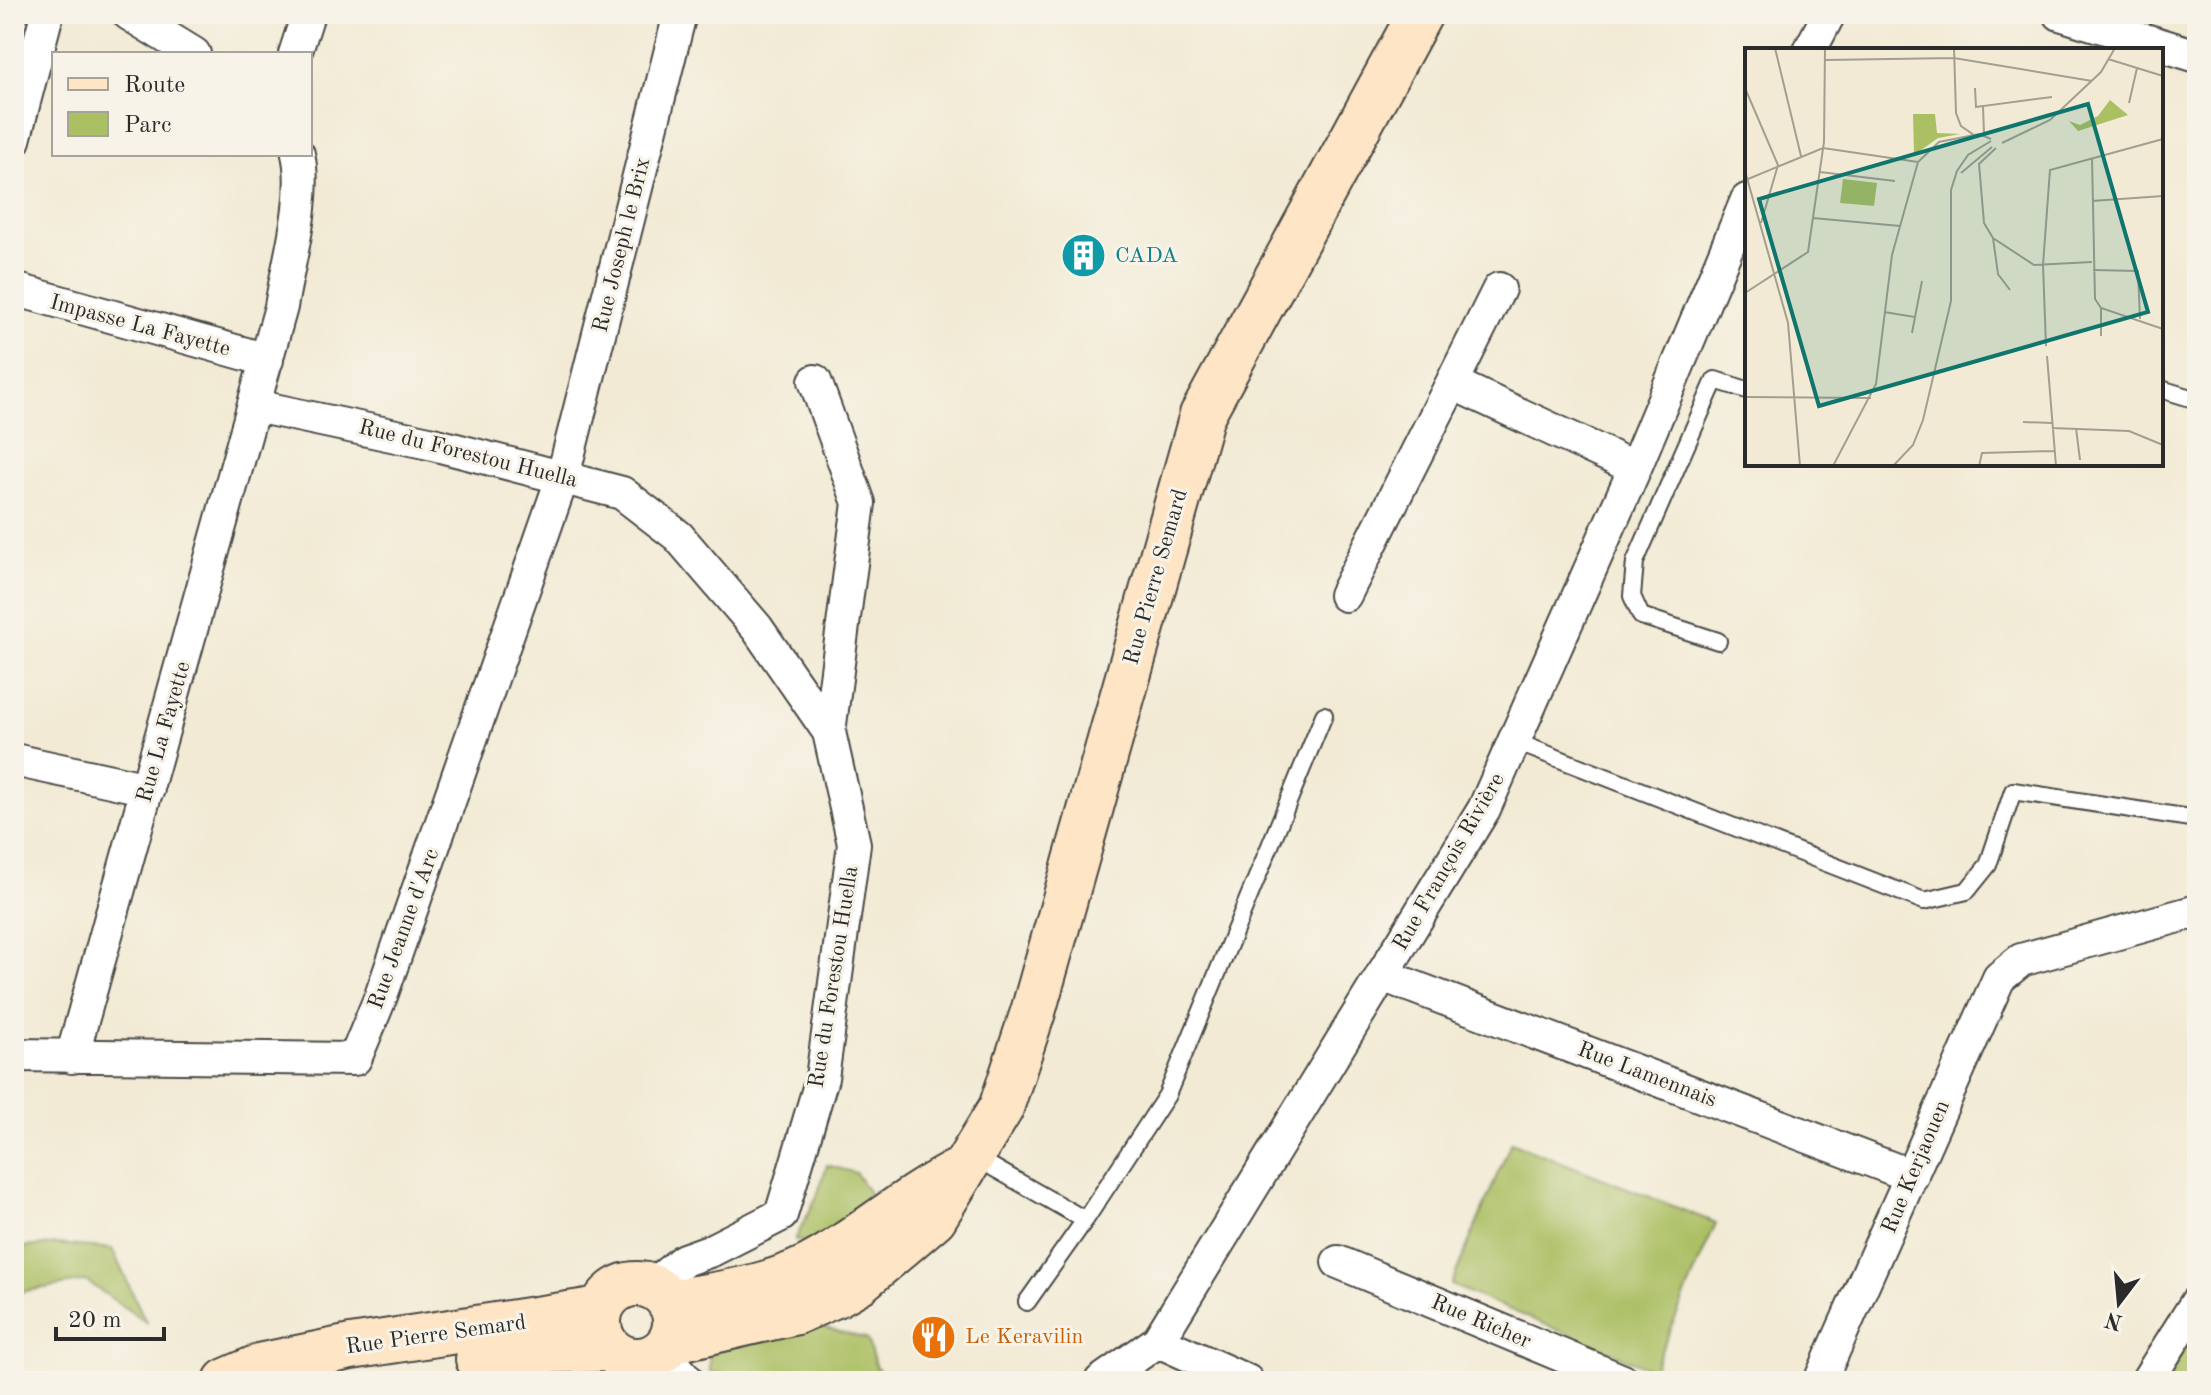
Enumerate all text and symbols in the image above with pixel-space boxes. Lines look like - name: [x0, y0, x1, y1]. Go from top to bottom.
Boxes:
- inset map: [1745, 48, 2163, 466]
- legend: [52, 52, 312, 156]
- text: Route: [124, 74, 185, 98]
- text: Parc: [124, 114, 171, 138]
- street label: Rue Joseph le Brix: [590, 155, 654, 335]
- building icon: CADA: [1060, 232, 1108, 280]
- place label: CADA: [1115, 245, 1178, 267]
- street label: Impasse La Fayette: [47, 291, 233, 361]
- street label: Rue du Forestou Huella: [356, 416, 580, 492]
- street label: Rue Pierre Semard: [1120, 487, 1192, 667]
- street label: Rue La Fayette: [133, 659, 195, 805]
- street label: Rue François Rivière: [1389, 769, 1509, 955]
- street label: Rue Jeanne d'Arc: [365, 846, 443, 1012]
- street label: Rue du Forestou Huella: [806, 864, 862, 1090]
- street label: Rue Lamennais: [1574, 1038, 1720, 1112]
- street label: Rue Kerjaouen: [1878, 1097, 1954, 1237]
- north arrow: [2079, 1263, 2159, 1343]
- scale bar: [56, 1291, 164, 1341]
- street label: Rue Richer: [1428, 1291, 1534, 1353]
- text: N: [2103, 1307, 2125, 1333]
- text: 20 m: [68, 1309, 122, 1333]
- street label: Rue Pierre Semard: [344, 1311, 528, 1359]
- restaurant icon: Le Keravilin: [910, 1313, 958, 1361]
- place label: Le Keravilin: [965, 1326, 1083, 1348]

